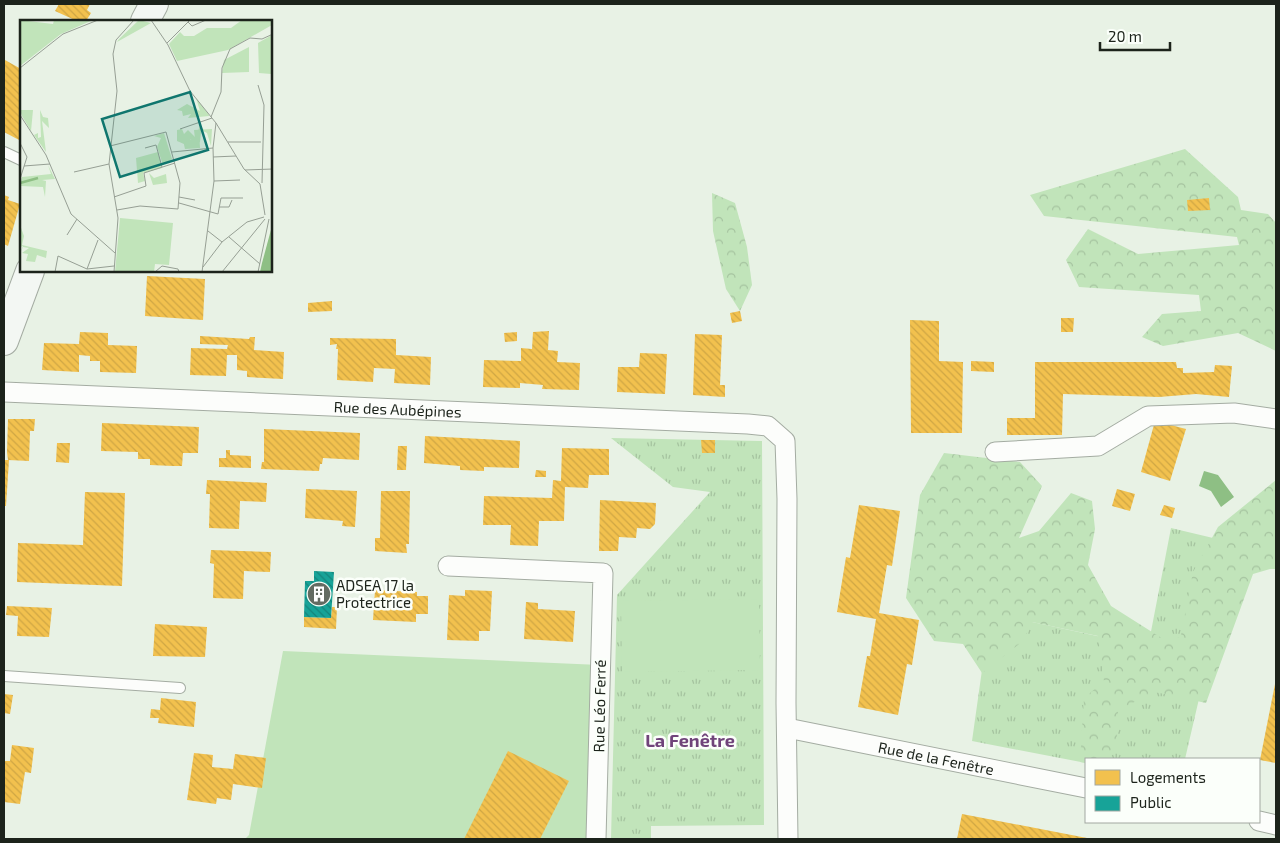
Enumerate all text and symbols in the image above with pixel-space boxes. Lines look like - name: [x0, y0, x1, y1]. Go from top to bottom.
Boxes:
- inset map: [20, 20, 272, 272]
- scale bar: [1100, 20, 1170, 52]
- text: 20 m: [1108, 27, 1142, 45]
- street label: Rue des Aubépines: [333, 397, 462, 421]
- place label: ADSEA 17 la Protectrice: [336, 576, 414, 611]
- building icon: ADSEA 17 la Protectrice: [306, 581, 332, 607]
- street label: Rue Léo Ferré: [589, 660, 609, 752]
- district label: La Fenêtre: [645, 729, 735, 751]
- street label: Rue de la Fenêtre: [877, 738, 995, 778]
- legend: [1085, 758, 1260, 823]
- text: Logements: [1130, 768, 1206, 786]
- text: Public: [1130, 793, 1171, 811]

